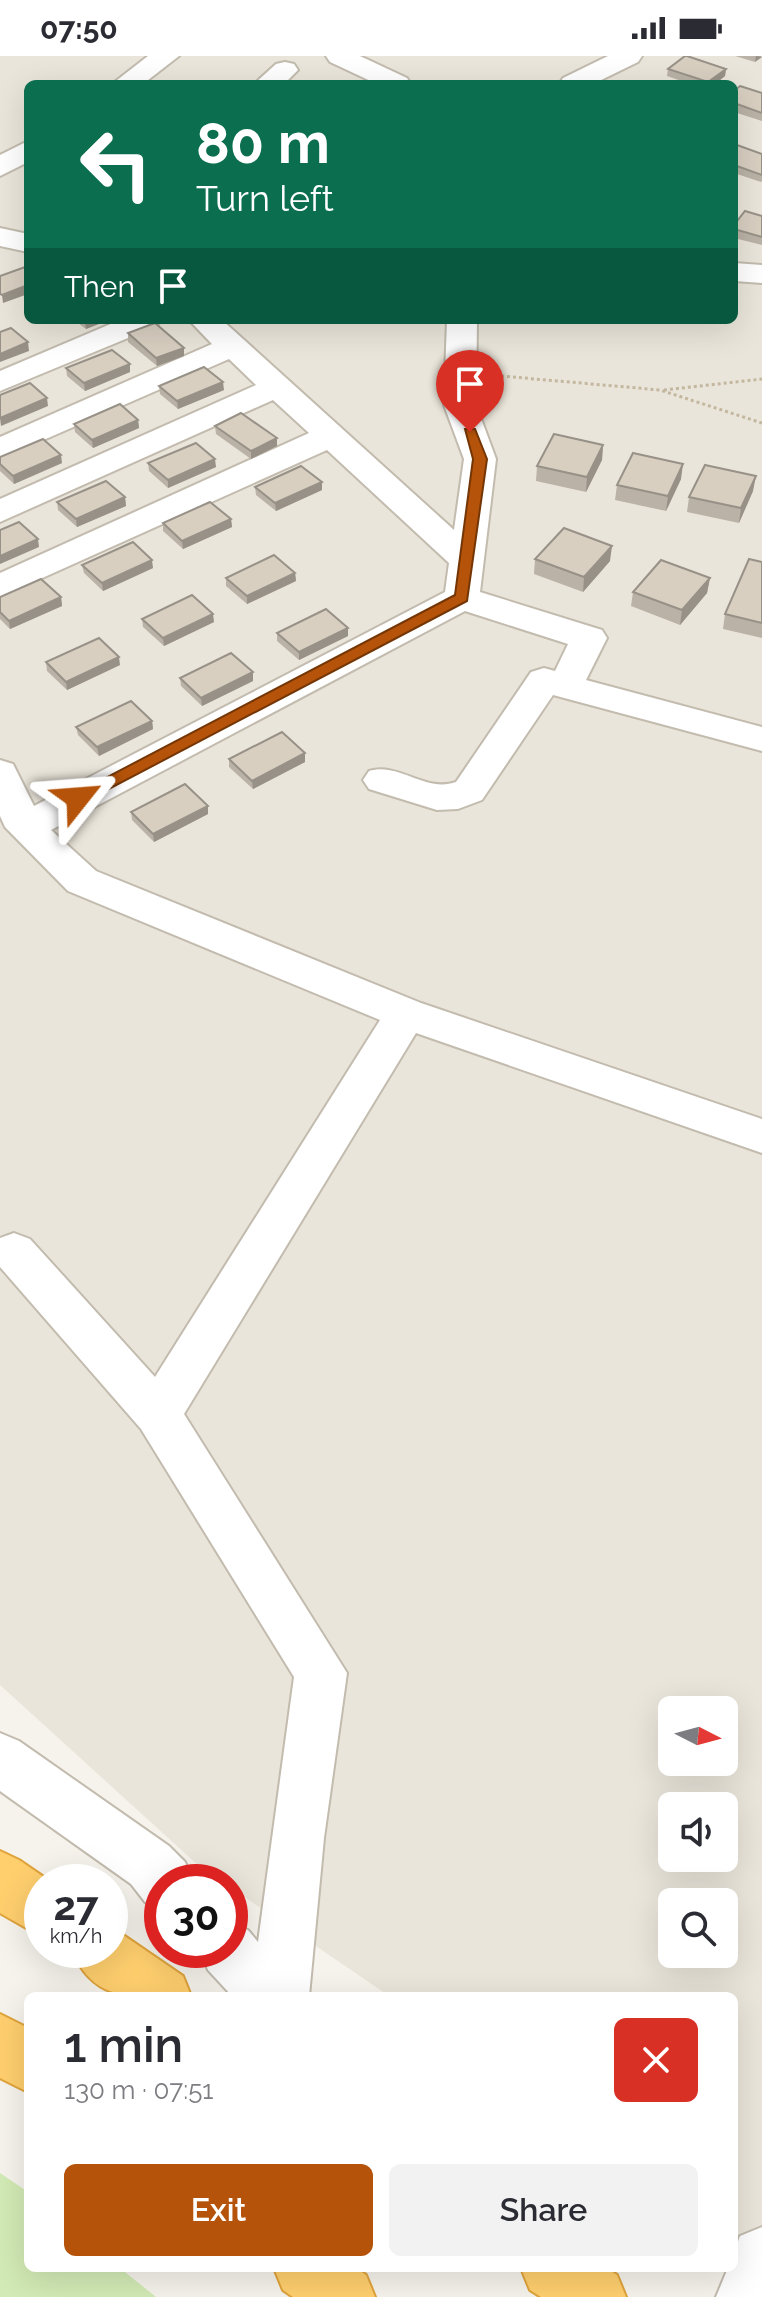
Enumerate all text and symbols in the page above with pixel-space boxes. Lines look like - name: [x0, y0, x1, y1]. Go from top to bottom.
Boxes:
- text: 07:50: [40, 11, 118, 46]
- text: 80 m: [196, 110, 330, 176]
- icon: left: [64, 112, 168, 216]
- text: Turn left: [196, 177, 334, 219]
- icon: arrive: [151, 264, 195, 308]
- text: Then: [64, 269, 135, 304]
- pin: [436, 350, 504, 432]
- icon: arrive: [448, 362, 492, 406]
- position arrow: [36, 756, 120, 840]
- north arrow: [658, 1696, 738, 1776]
- map controls: [658, 1696, 738, 1968]
- button: sound: [658, 1792, 738, 1872]
- speed limit sign: 30: [144, 1864, 248, 1968]
- text: 27: [53, 1882, 98, 1929]
- button: search: [658, 1888, 738, 1968]
- text: km/h: [50, 1924, 102, 1948]
- text: 1 min: [64, 2017, 183, 2073]
- button: close: [614, 2018, 698, 2102]
- text: 130 m · 07:51: [64, 2075, 213, 2105]
- button: Exit: [64, 2164, 373, 2256]
- button: Share: [389, 2164, 698, 2256]

